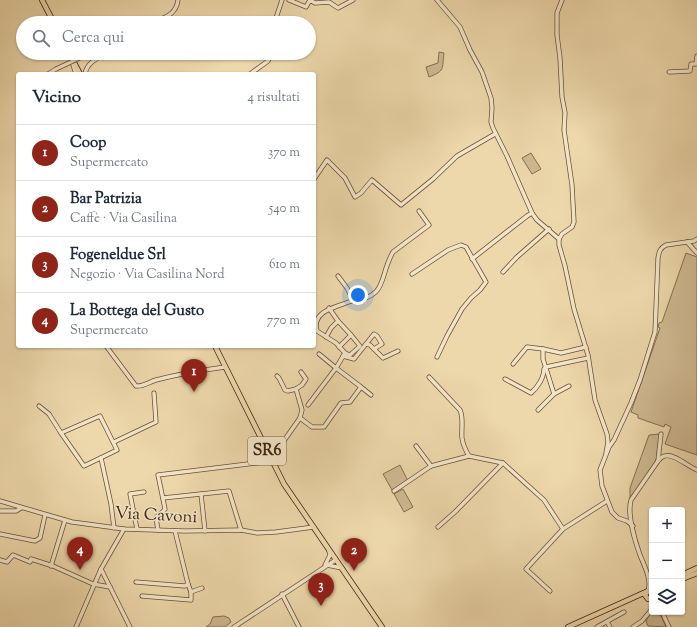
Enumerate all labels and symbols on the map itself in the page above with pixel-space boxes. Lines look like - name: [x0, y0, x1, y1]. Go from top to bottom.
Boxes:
- your location: [348, 285, 368, 305]
- pin: 1: [181, 359, 207, 392]
- road number: SR6: [248, 437, 286, 465]
- street label: Via Cavoni: [114, 502, 198, 530]
- pin: 4: [67, 537, 93, 570]
- pin: 2: [341, 538, 367, 571]
- pin: 3: [308, 573, 334, 606]

